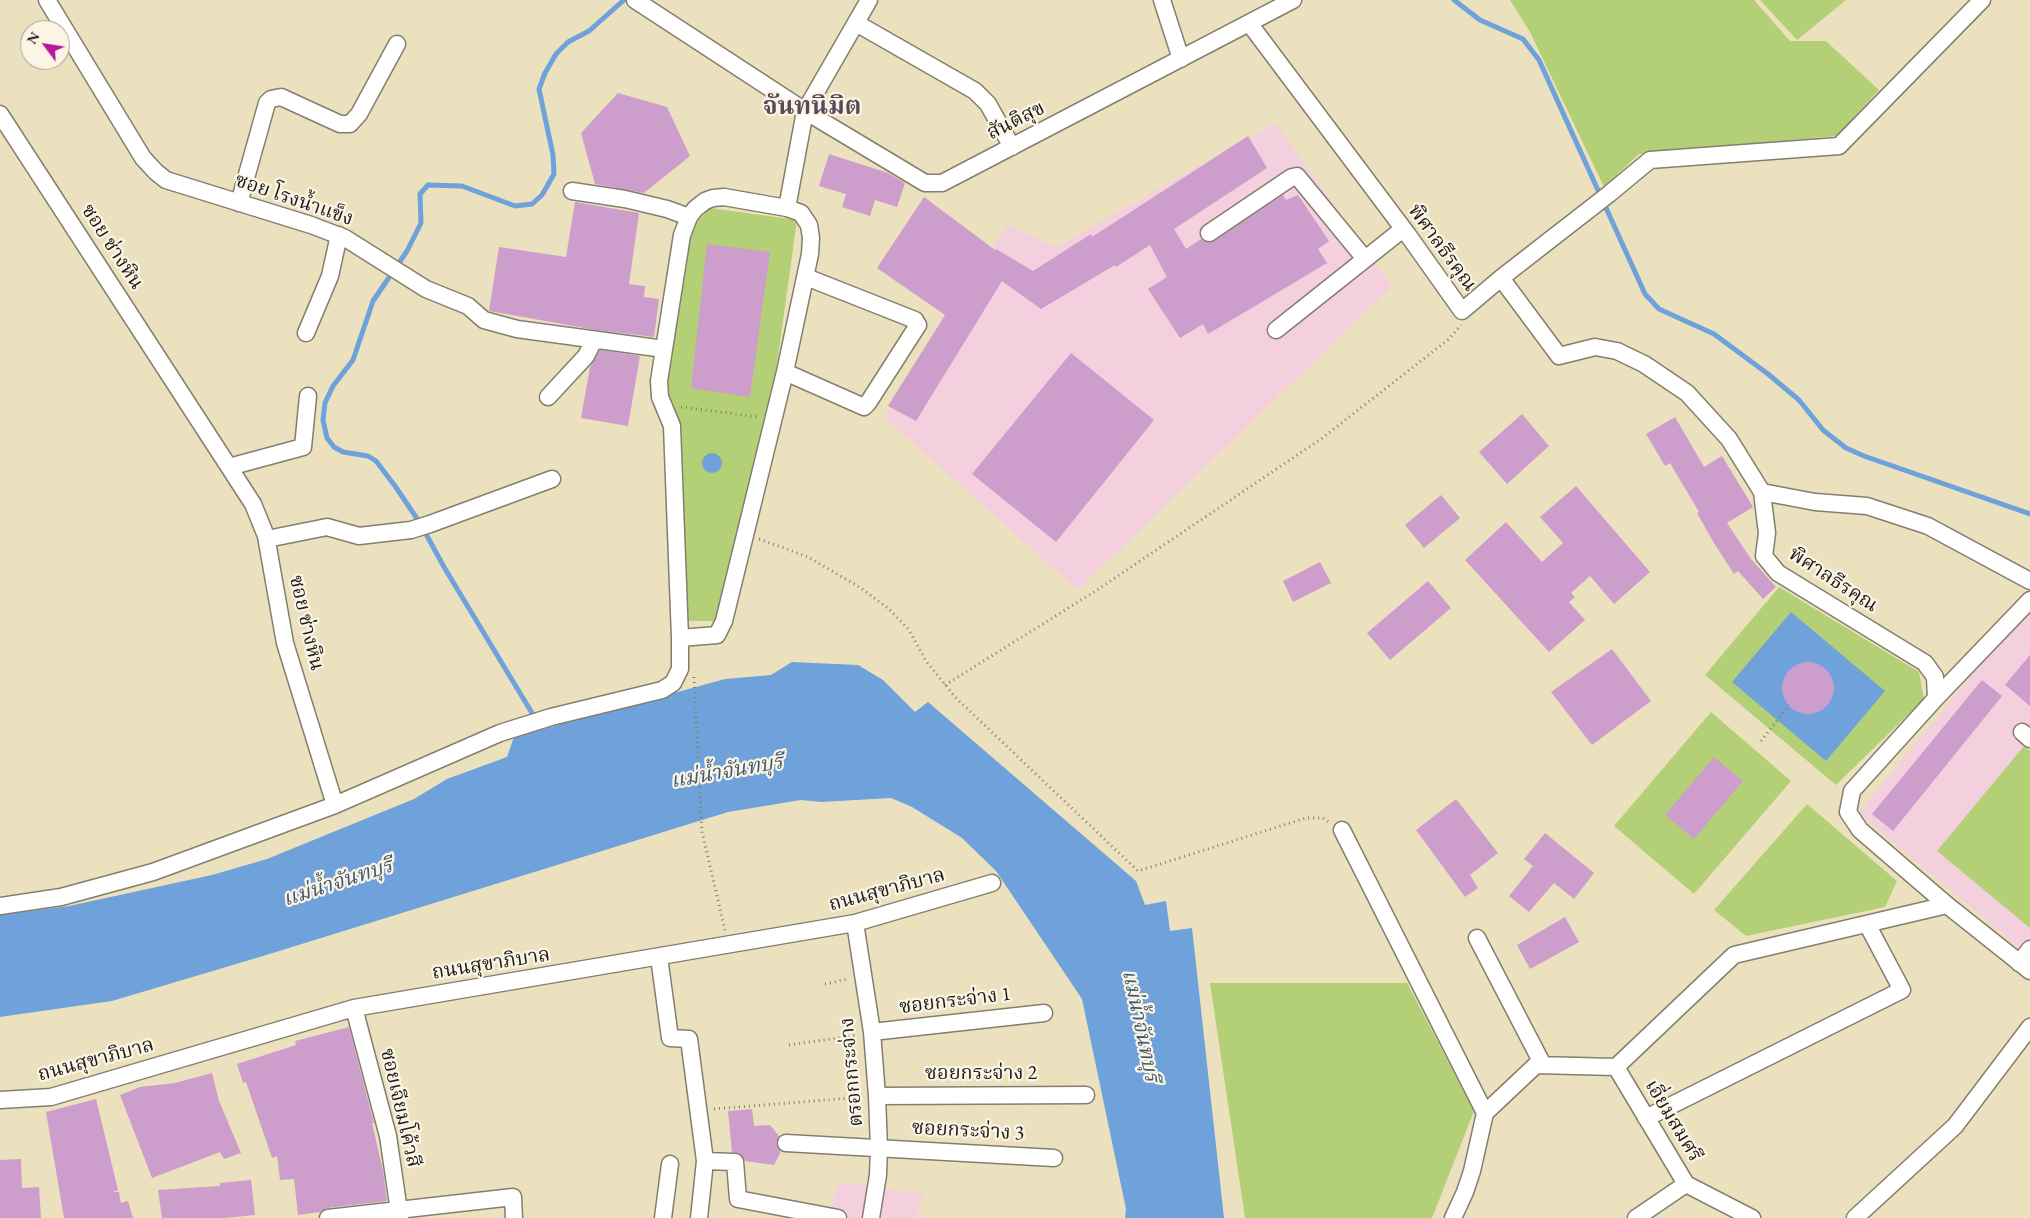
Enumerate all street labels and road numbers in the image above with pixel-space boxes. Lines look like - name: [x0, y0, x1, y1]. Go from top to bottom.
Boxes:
- street label: สันติสุข: [983, 96, 1049, 146]
- street label: ซอย โรงน้ำแข็ง: [232, 169, 356, 231]
- street label: ซอย ช่างหิน: [76, 200, 148, 294]
- street label: พิศาลธีรคุณ: [1402, 200, 1482, 296]
- street label: พิศาลธีรคุณ: [1784, 542, 1882, 618]
- street label: ซอย ช่างหิน: [283, 573, 329, 673]
- street label: ถนนสุขาภิบาล: [826, 863, 948, 917]
- street label: ถนนสุขาภิบาล: [430, 943, 552, 985]
- street label: ซอยกระจ่าง 1: [898, 982, 1012, 1020]
- street label: ตรอกกระจ่าง: [835, 1016, 869, 1128]
- street label: ถนนสุขาภิบาล: [35, 1033, 157, 1087]
- street label: ซอยเจียมโค้วสี: [375, 1046, 425, 1170]
- street label: ซอยกระจ่าง 2: [925, 1062, 1037, 1086]
- street label: เอี่ยมสมศรี: [1639, 1075, 1707, 1167]
- street label: ซอยกระจ่าง 3: [911, 1116, 1025, 1146]

